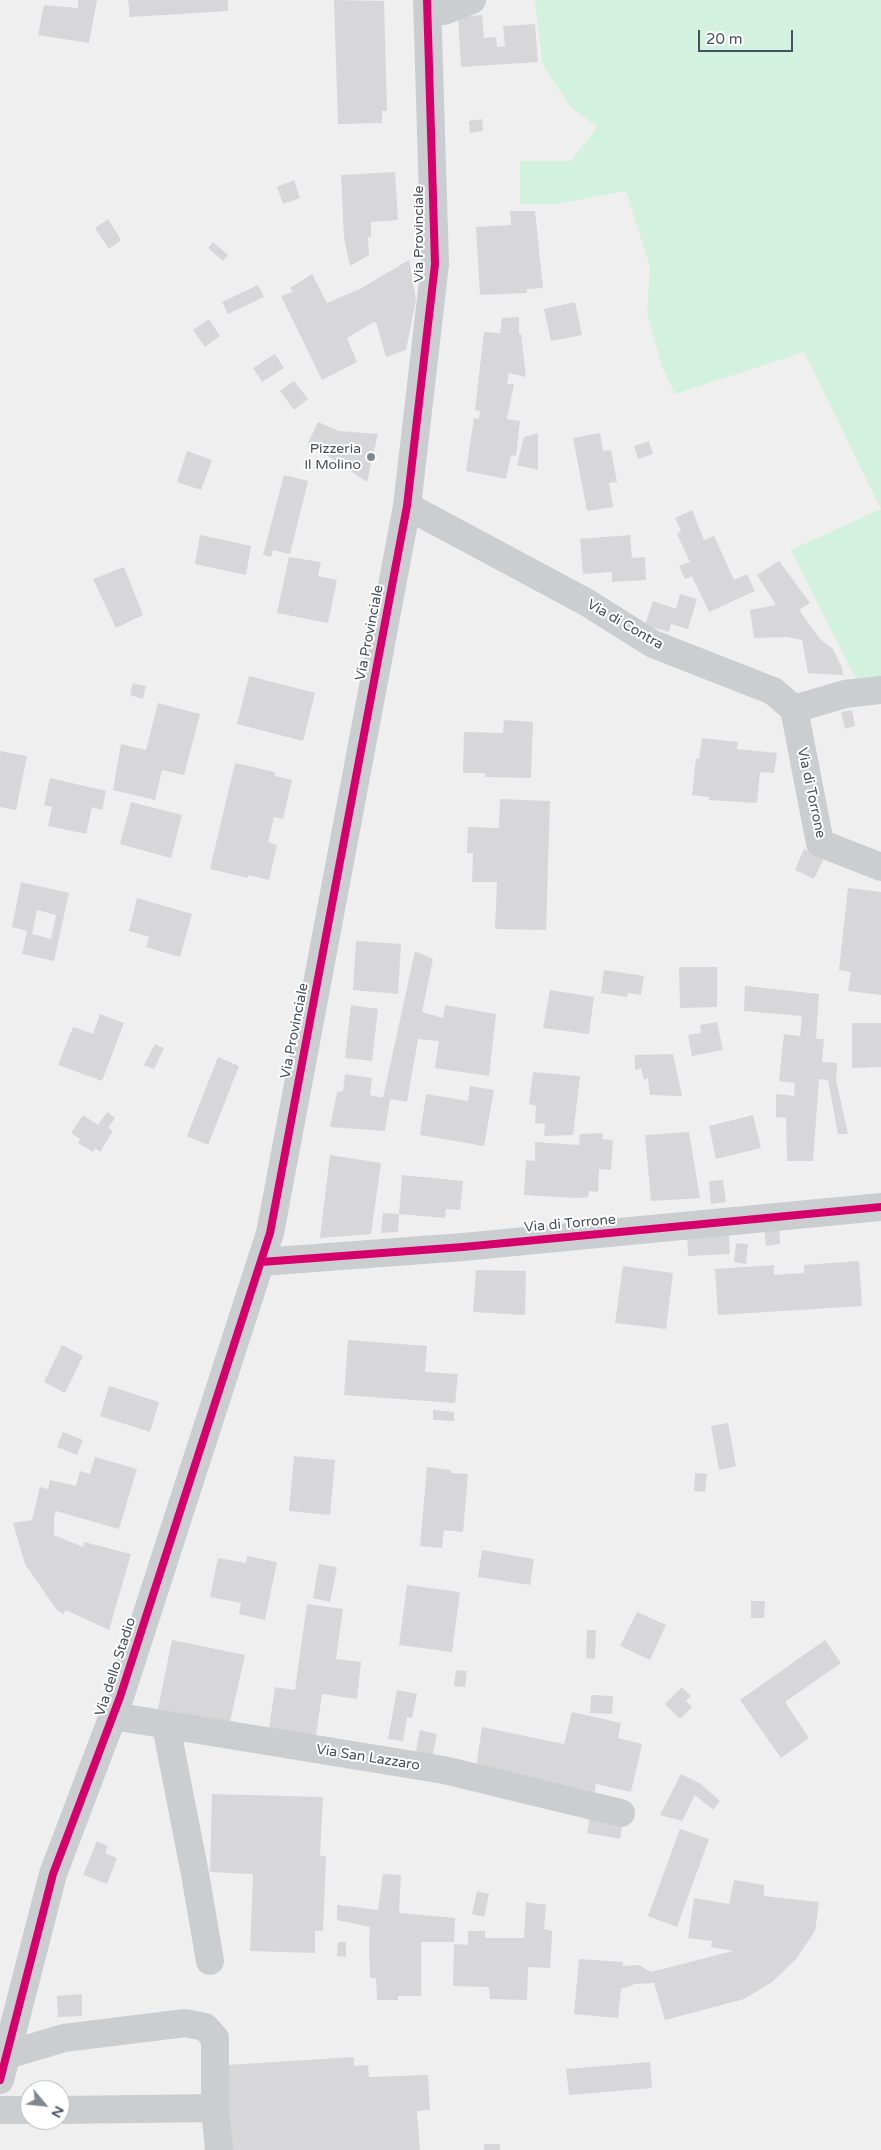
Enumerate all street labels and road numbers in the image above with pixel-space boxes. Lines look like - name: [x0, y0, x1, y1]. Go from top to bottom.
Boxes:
- street label: Via Provinciale: [411, 185, 427, 283]
- street label: Via Provinciale: [352, 584, 388, 682]
- street label: Via di Contra: [584, 596, 666, 654]
- street label: Via di Torrone: [793, 746, 829, 840]
- street label: Via Provinciale: [277, 982, 313, 1080]
- street label: Via di Torrone: [523, 1212, 617, 1236]
- street label: Via dello Stadio: [92, 1616, 140, 1718]
- street label: Via San Lazzaro: [315, 1742, 421, 1774]

